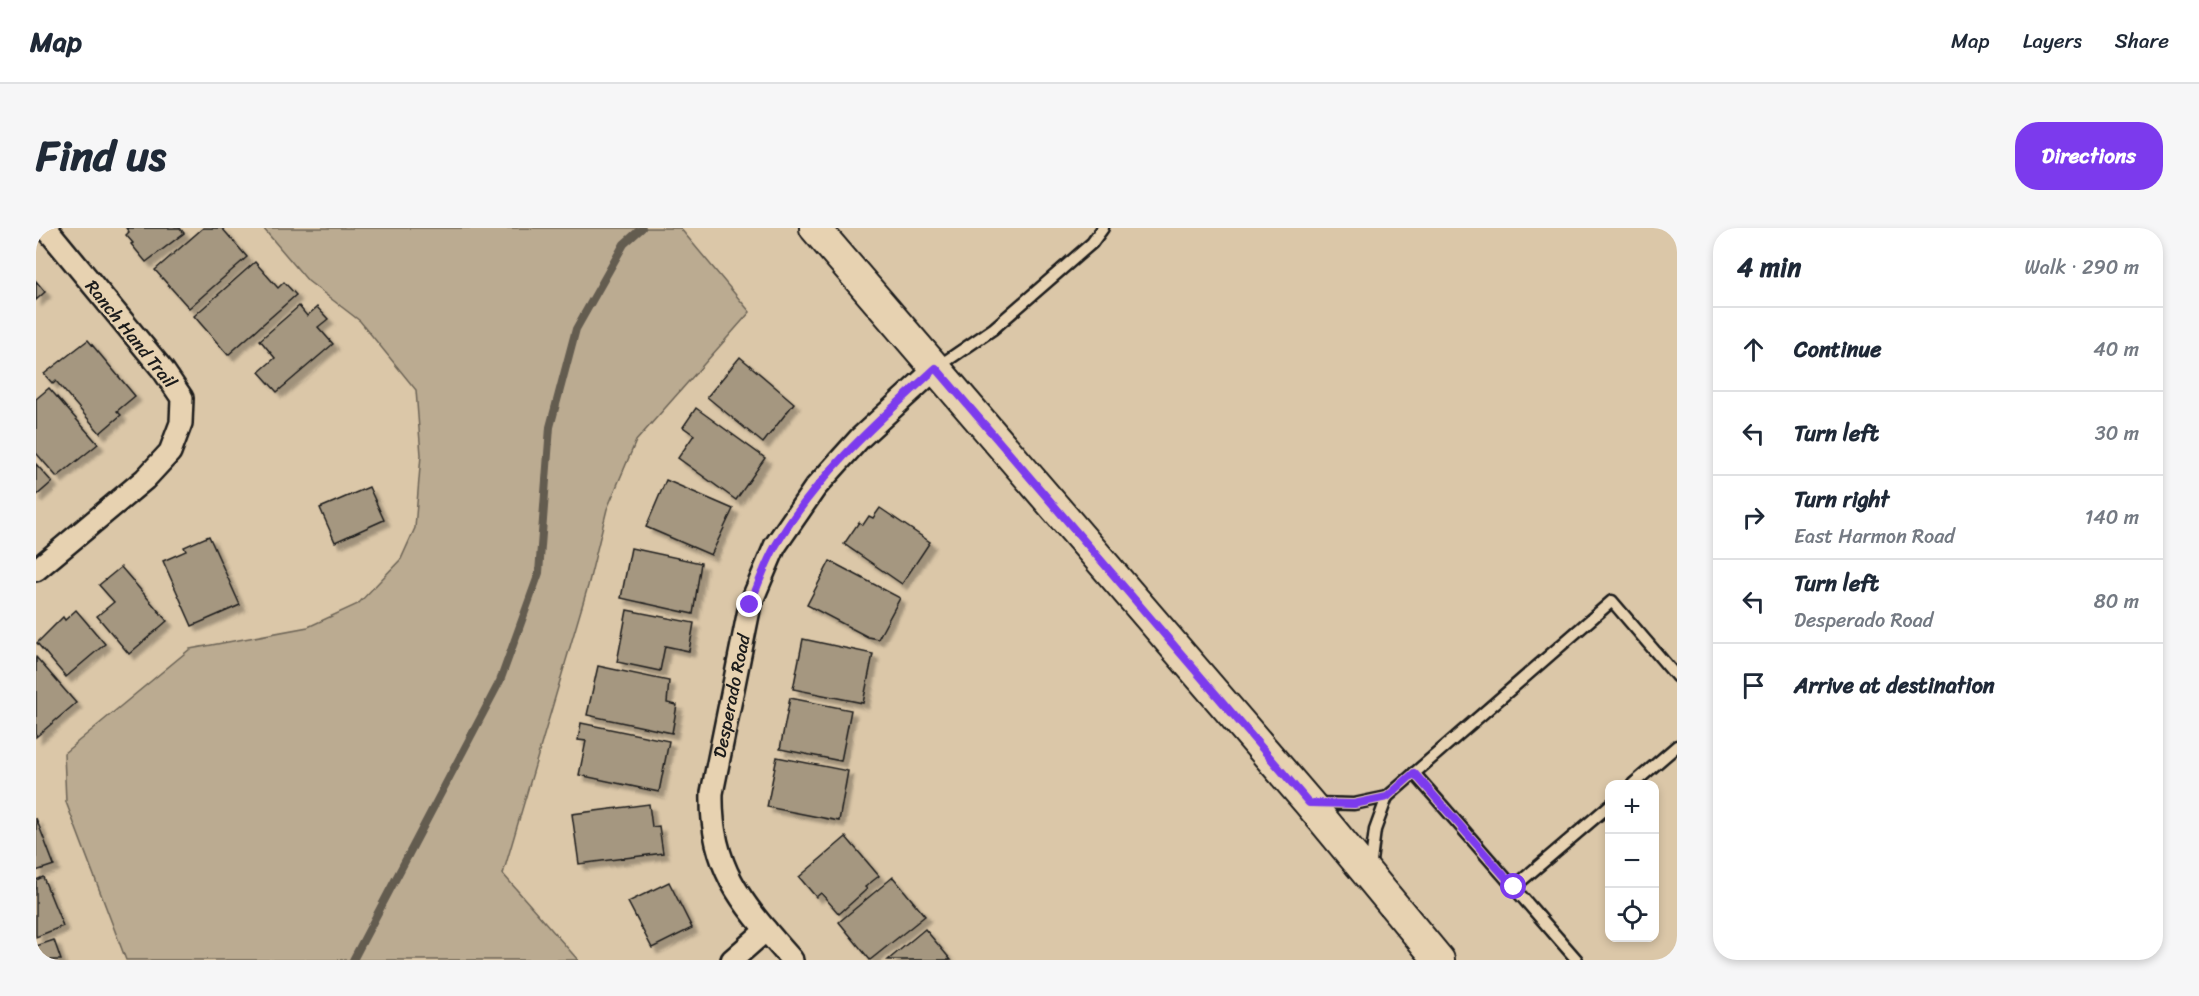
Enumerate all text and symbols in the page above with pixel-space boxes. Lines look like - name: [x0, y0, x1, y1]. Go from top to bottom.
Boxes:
- text: Map: [30, 17, 82, 66]
- text: Map: [1951, 22, 1990, 60]
- text: Layers: [2023, 22, 2082, 60]
- text: Share: [2115, 22, 2169, 60]
- text: Find us: [36, 119, 166, 193]
- button: Directions: [2015, 122, 2163, 190]
- text: 4 min: [1737, 244, 1801, 290]
- text: Walk · 290 m: [2024, 250, 2139, 285]
- street label: Ranch Hand Trail: [77, 272, 186, 396]
- text: Continue: [1794, 330, 1882, 369]
- text: 40 m: [2093, 332, 2139, 367]
- icon: ahead: [1737, 333, 1770, 366]
- text: Turn left: [1794, 414, 1879, 453]
- text: 30 m: [2095, 416, 2139, 451]
- icon: left: [1737, 417, 1770, 450]
- text: Turn right: [1794, 480, 1889, 519]
- text: 140 m: [2085, 500, 2139, 535]
- icon: right: [1737, 501, 1770, 534]
- text: East Harmon Road: [1794, 519, 1955, 554]
- text: Turn left: [1794, 564, 1879, 603]
- text: 80 m: [2094, 584, 2139, 619]
- icon: left: [1737, 585, 1770, 618]
- route end: [736, 591, 762, 617]
- text: Desperado Road: [1794, 603, 1933, 638]
- street label: Desperado Road: [703, 630, 760, 761]
- text: Arrive at destination: [1794, 666, 1995, 705]
- icon: arrive: [1737, 669, 1770, 702]
- map controls: [1605, 780, 1659, 942]
- button: +: [1605, 780, 1659, 834]
- button: −: [1605, 834, 1659, 888]
- route start: [1500, 873, 1526, 899]
- button: locate: [1605, 888, 1659, 942]

